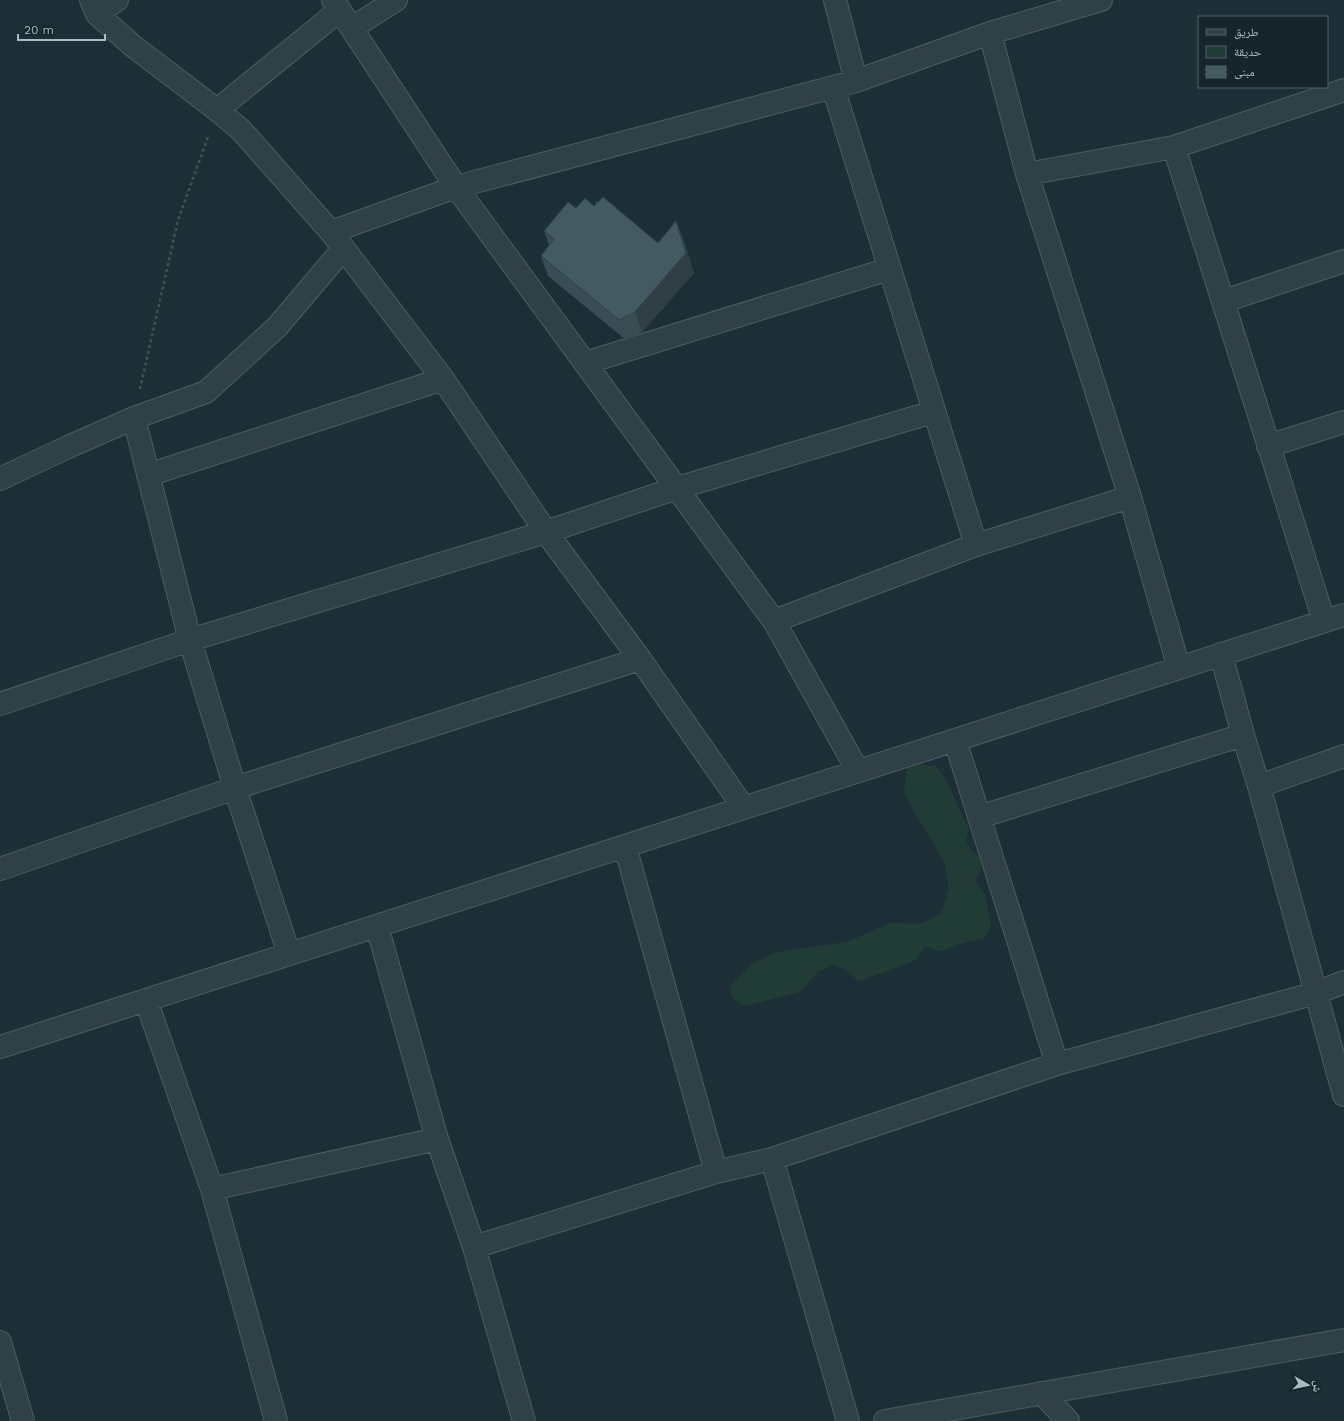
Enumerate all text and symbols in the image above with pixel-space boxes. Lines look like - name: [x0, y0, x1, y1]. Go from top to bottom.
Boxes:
- scale bar: [18, 16, 105, 42]
- legend: [1198, 16, 1328, 88]
- text: 20 m: [24, 23, 54, 37]
- text: طريق: [1234, 25, 1259, 39]
- text: حديقة: [1234, 45, 1262, 59]
- text: مبنى: [1234, 65, 1255, 79]
- north arrow: [1288, 1365, 1328, 1405]
- text: ش: [1309, 1380, 1325, 1394]

